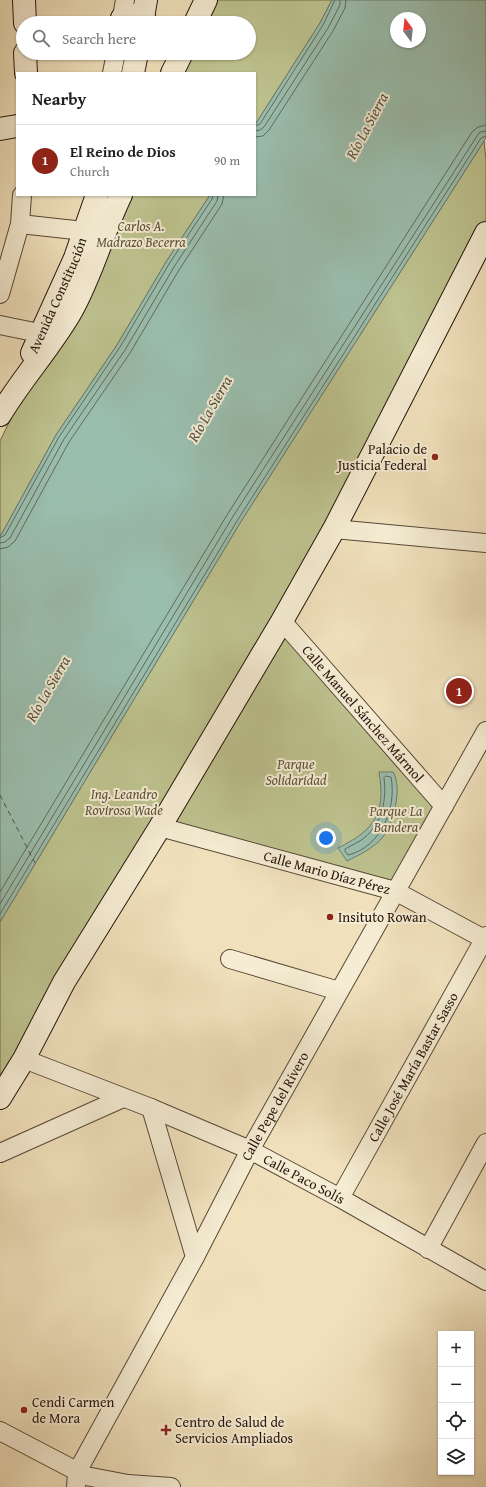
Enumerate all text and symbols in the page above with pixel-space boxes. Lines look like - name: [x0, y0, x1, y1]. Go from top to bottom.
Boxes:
- north arrow: [390, 12, 426, 48]
- search box: [16, 16, 256, 60]
- icon: search: [30, 27, 52, 49]
- text: Search here: [62, 28, 136, 49]
- text: Nearby: [32, 86, 86, 111]
- water label: Río La Sierra: [340, 89, 393, 164]
- text: El Reino de Dios: [70, 141, 176, 162]
- text: 1: [42, 151, 48, 170]
- text: 90 m: [214, 151, 240, 170]
- text: Church: [70, 162, 109, 181]
- park label: Carlos A. Madrazo Becerra: [96, 216, 186, 252]
- street label: Avenida Constitución: [23, 235, 91, 357]
- water label: Río La Sierra: [182, 372, 237, 446]
- place label: Palacio de Justicia Federal: [336, 439, 427, 475]
- marker: Palacio de Justicia Federal: [430, 452, 440, 462]
- street label: Calle Manuel Sánchez Mármol: [297, 641, 429, 787]
- water label: Río La Sierra: [20, 652, 75, 726]
- pin: 1: [446, 676, 472, 706]
- park label: Parque Solidaridad: [265, 754, 327, 790]
- park label: Ing. Leandro Rovirosa Wade: [84, 784, 163, 820]
- park label: Parque La Bandera: [368, 801, 423, 837]
- your location: [316, 828, 336, 848]
- street label: Calle Mario Díaz Pérez: [261, 846, 393, 899]
- place label: Insituto Rowan: [338, 907, 427, 927]
- marker: Insituto Rowan: [325, 912, 335, 922]
- street label: Calle José María Bastar Sasso: [363, 989, 463, 1145]
- street label: Calle Pepe del Rivero: [236, 1048, 313, 1164]
- street label: Calle Paco Solís: [260, 1149, 349, 1209]
- map controls: [438, 1331, 474, 1475]
- button: +: [438, 1331, 474, 1367]
- button: −: [438, 1367, 474, 1403]
- place label: Cendi Carmen de Mora: [32, 1392, 115, 1428]
- button: locate: [438, 1403, 474, 1439]
- marker: Cendi Carmen de Mora: [19, 1405, 29, 1415]
- place label: Centro de Salud de Servicios Ampliados: [175, 1412, 293, 1448]
- marker: Centro de Salud de Servicios Ampliados: [160, 1424, 172, 1436]
- button: layers: [438, 1439, 474, 1475]

